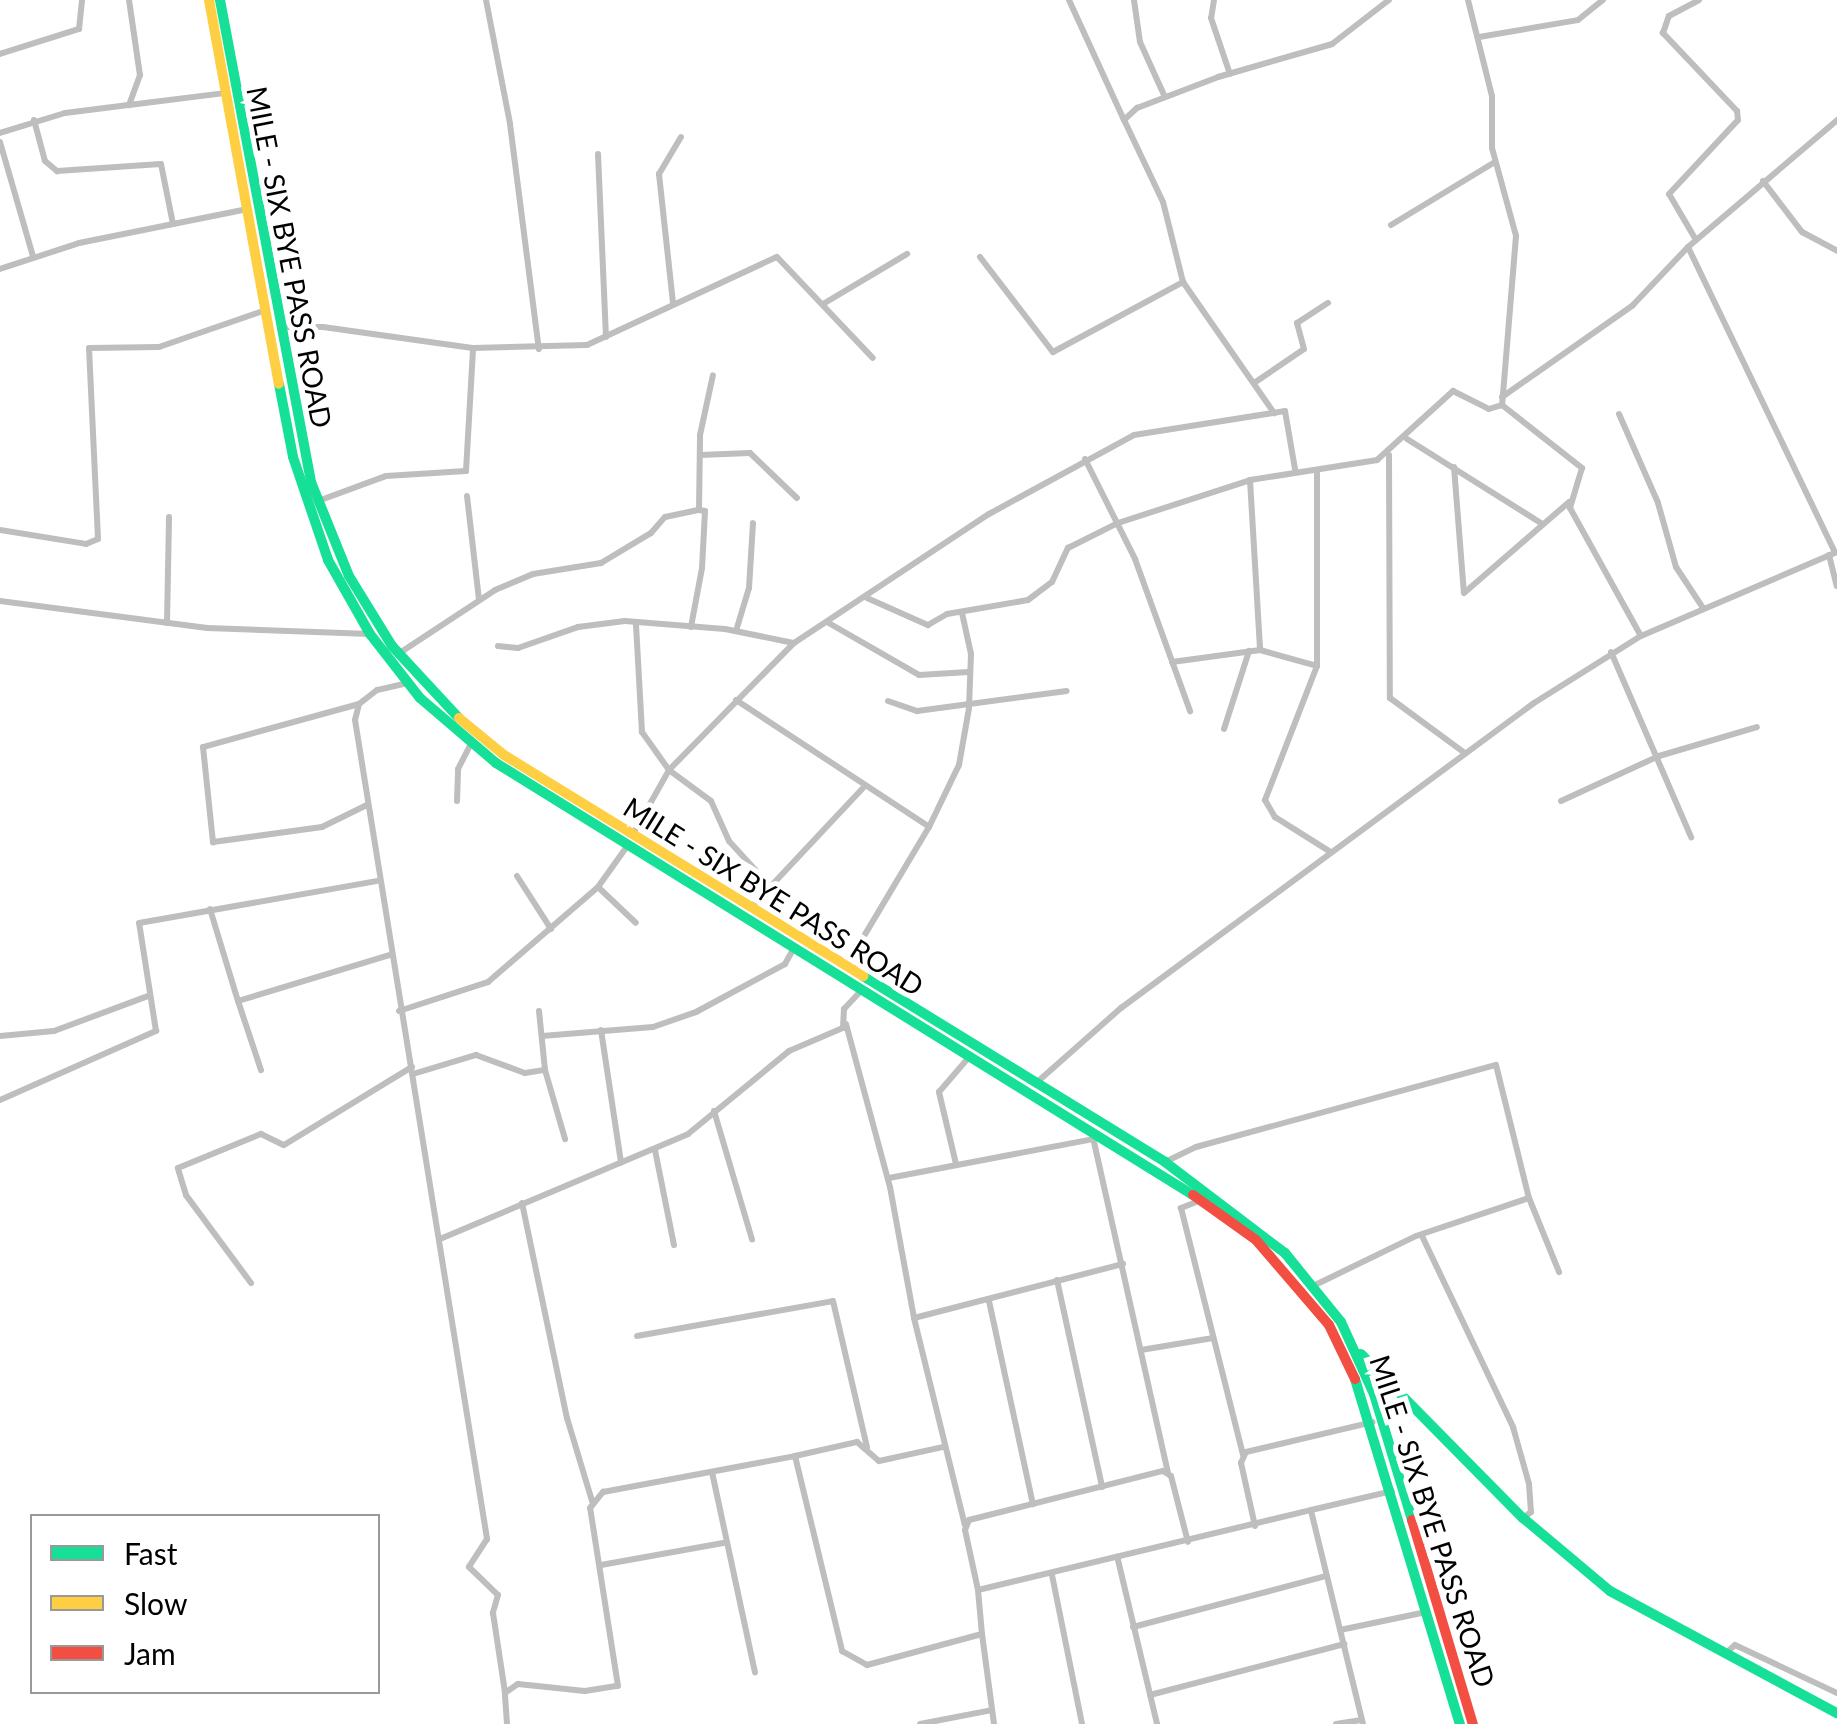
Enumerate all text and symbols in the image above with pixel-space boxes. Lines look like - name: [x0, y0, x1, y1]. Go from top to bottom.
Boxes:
- street label: MILE - SIX BYE PASS ROAD: [240, 83, 340, 431]
- street label: MILE - SIX BYE PASS ROAD: [618, 790, 930, 1002]
- street label: MILE - SIX BYE PASS ROAD: [1363, 1351, 1503, 1691]
- legend: [30, 1514, 380, 1694]
- text: Fast: [124, 1535, 178, 1571]
- text: Slow: [124, 1585, 187, 1621]
- text: Jam: [124, 1635, 176, 1671]

